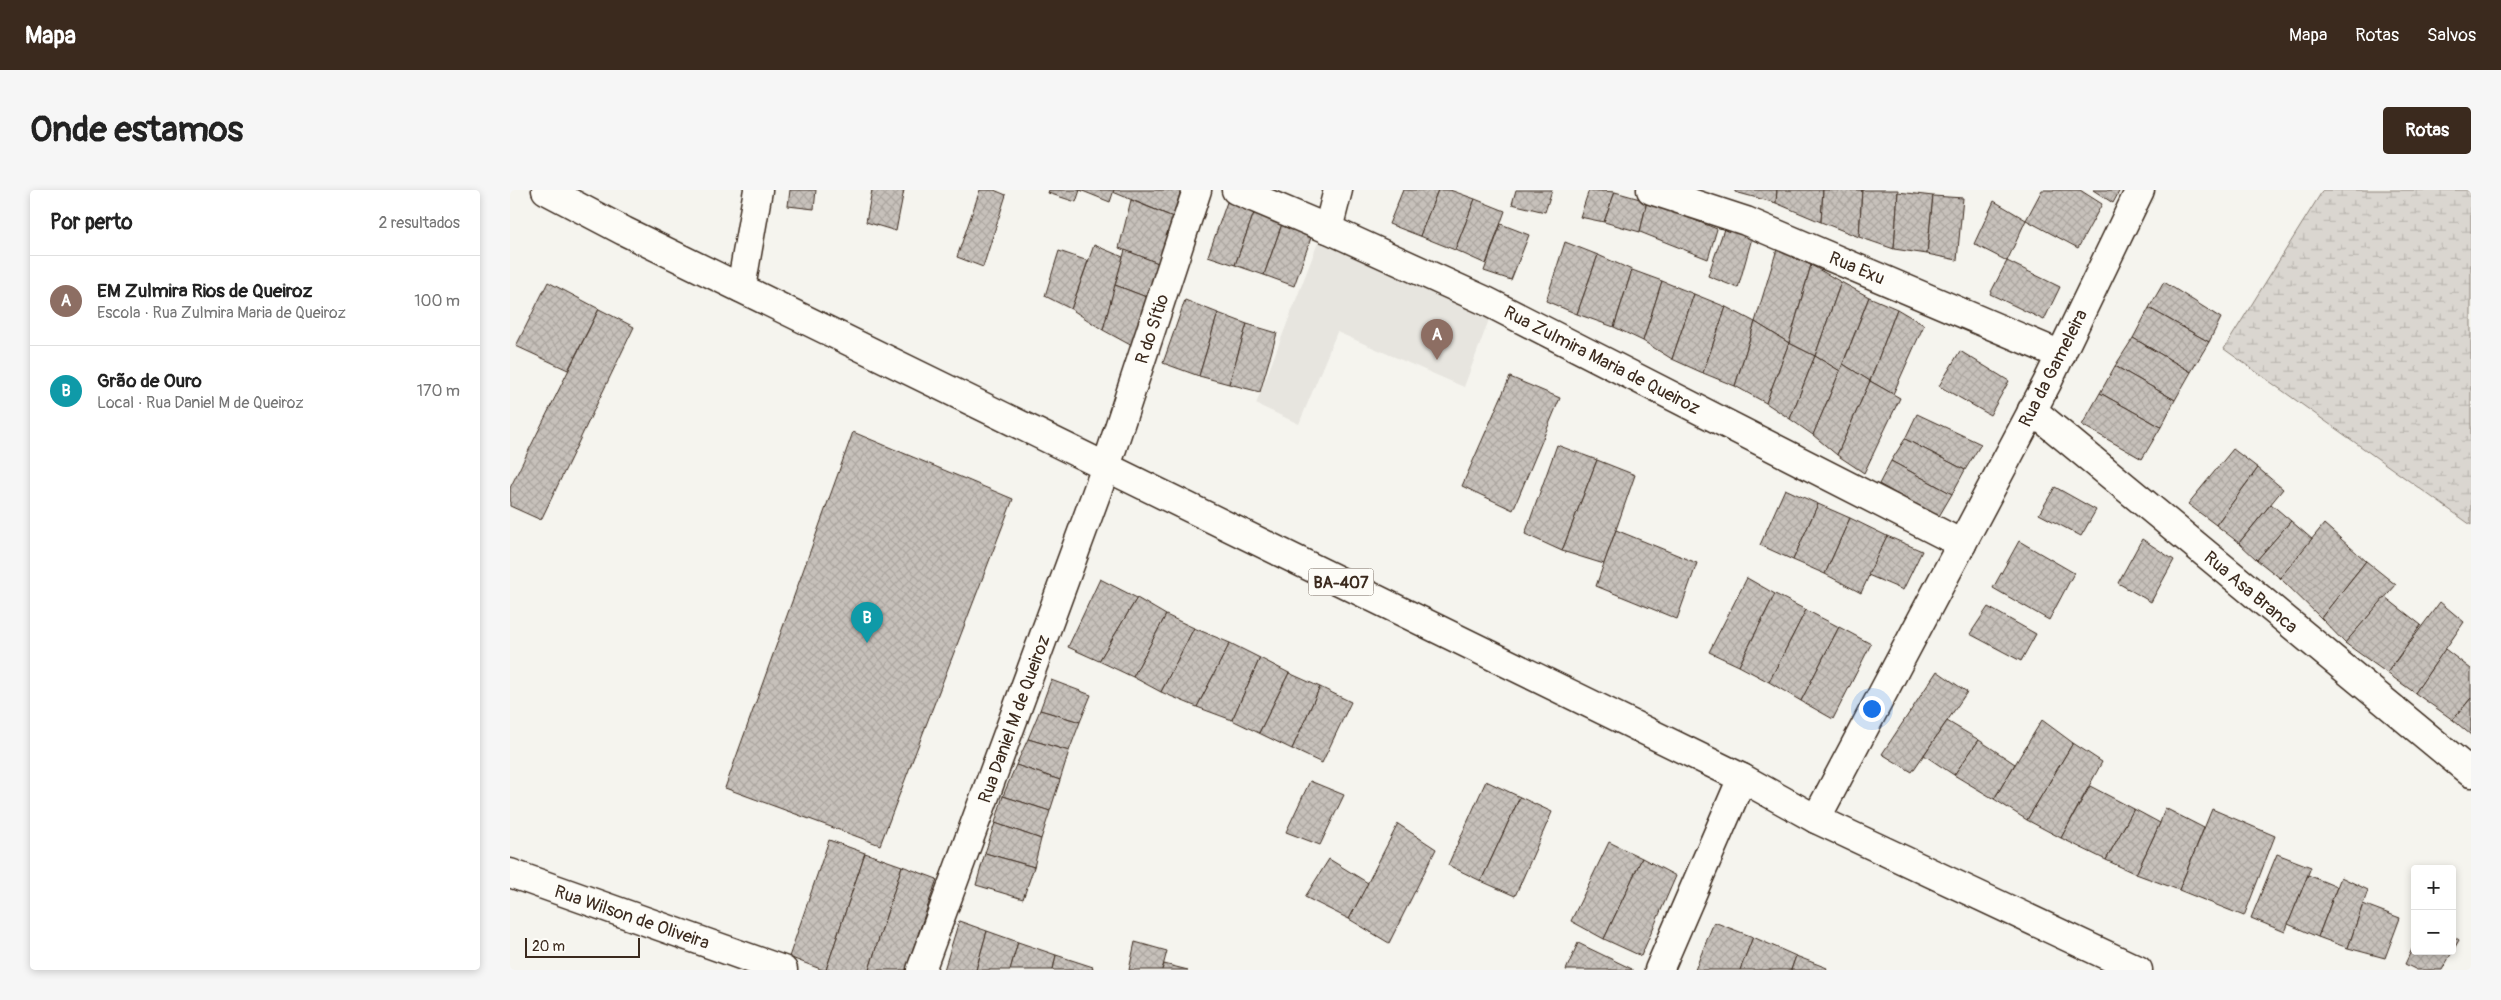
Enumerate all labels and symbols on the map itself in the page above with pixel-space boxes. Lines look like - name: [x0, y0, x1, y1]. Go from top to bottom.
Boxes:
- street label: Rua Exu: [1825, 246, 1888, 290]
- street label: R do Sítio: [1130, 291, 1175, 367]
- street label: Rua Zulmira Maria de Queiroz: [1500, 301, 1704, 420]
- street label: Rua da Gameleira: [2014, 305, 2093, 431]
- pin: A: [1421, 319, 1453, 360]
- street label: Rua Asa Branca: [2199, 546, 2302, 638]
- road number: BA-407: [1308, 568, 1374, 596]
- pin: B: [851, 602, 883, 643]
- street label: Rua Daniel M de Queiroz: [973, 632, 1056, 806]
- your location: [1859, 696, 1885, 722]
- street label: Rua Wilson de Oliveira: [551, 880, 712, 955]
- scale bar: [525, 935, 640, 958]

